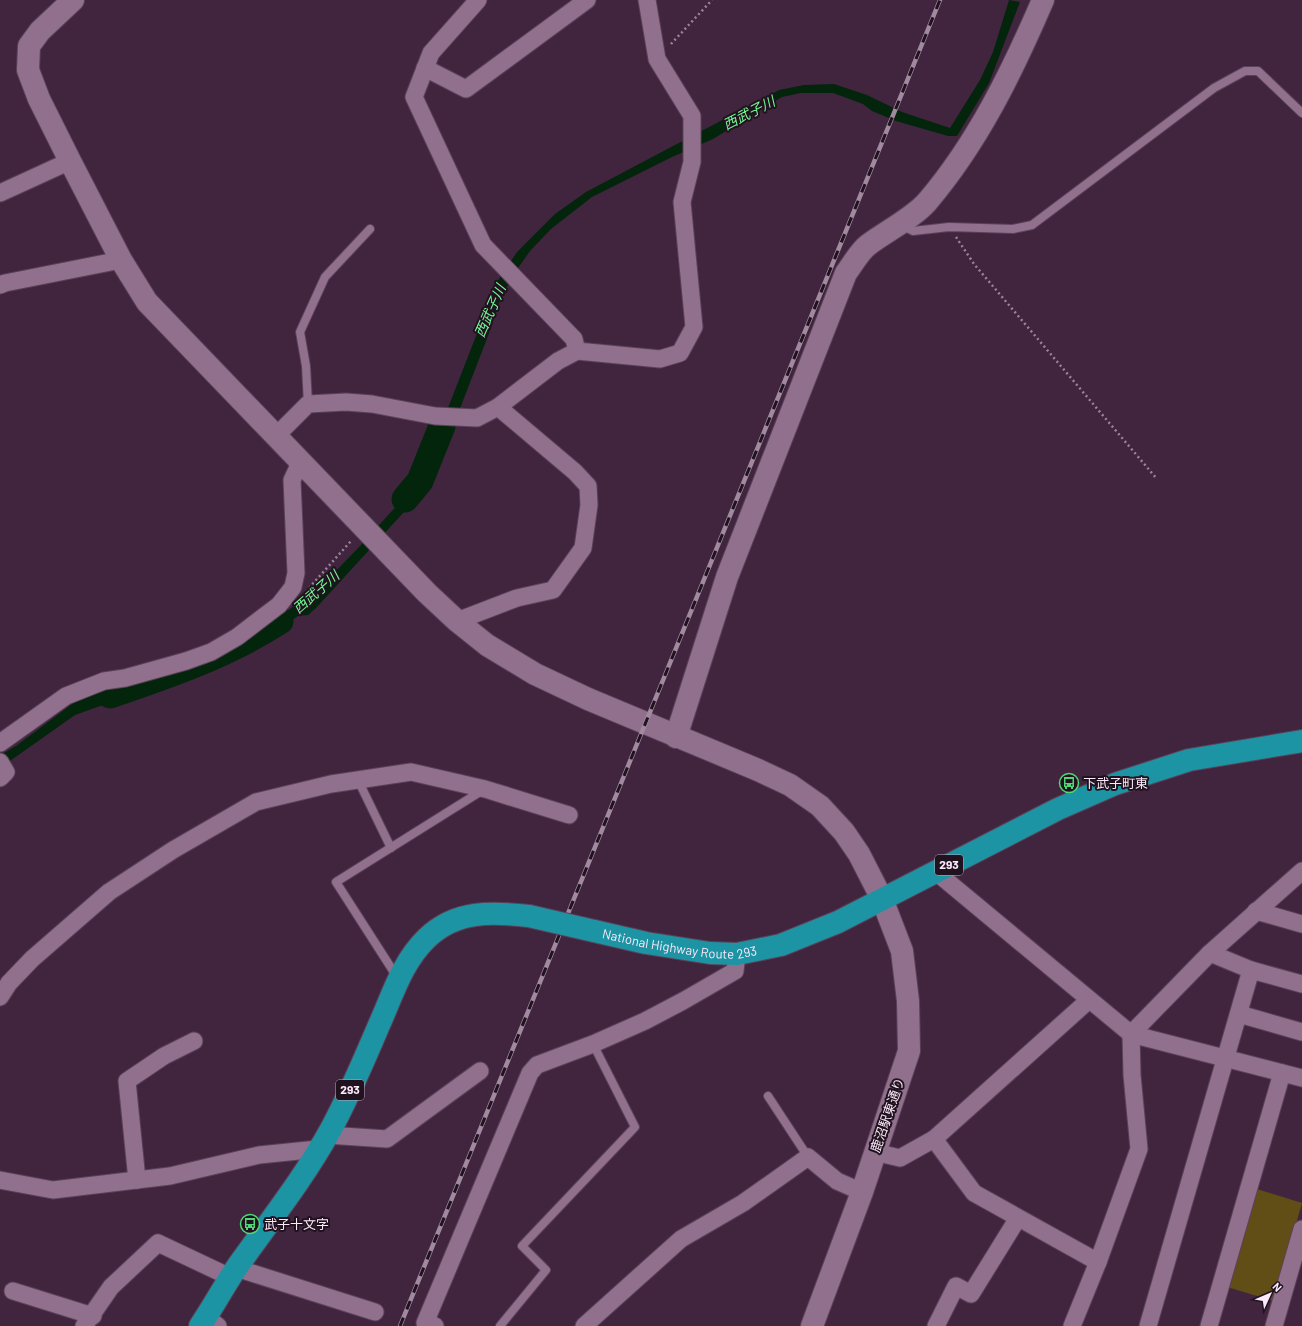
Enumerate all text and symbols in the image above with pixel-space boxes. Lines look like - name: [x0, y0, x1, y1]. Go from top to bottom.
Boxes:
- water label: 西武子川: [720, 91, 779, 133]
- water label: 西武子川: [470, 280, 510, 340]
- water label: 西武子川: [289, 566, 344, 616]
- bus stop icon: 下武子町東: [1058, 772, 1080, 794]
- place label: 下武子町東: [1083, 775, 1148, 791]
- road number: 293: [935, 855, 963, 875]
- street label: National Highway Route 293: [601, 925, 758, 962]
- street label: 鹿沼駅東通り: [867, 1076, 907, 1154]
- road number: 293: [336, 1080, 364, 1100]
- bus stop icon: 武子十文字: [239, 1213, 261, 1235]
- place label: 武子十文字: [264, 1216, 329, 1232]
- north arrow: [1250, 1274, 1290, 1314]
- text: N: [1270, 1280, 1285, 1294]

